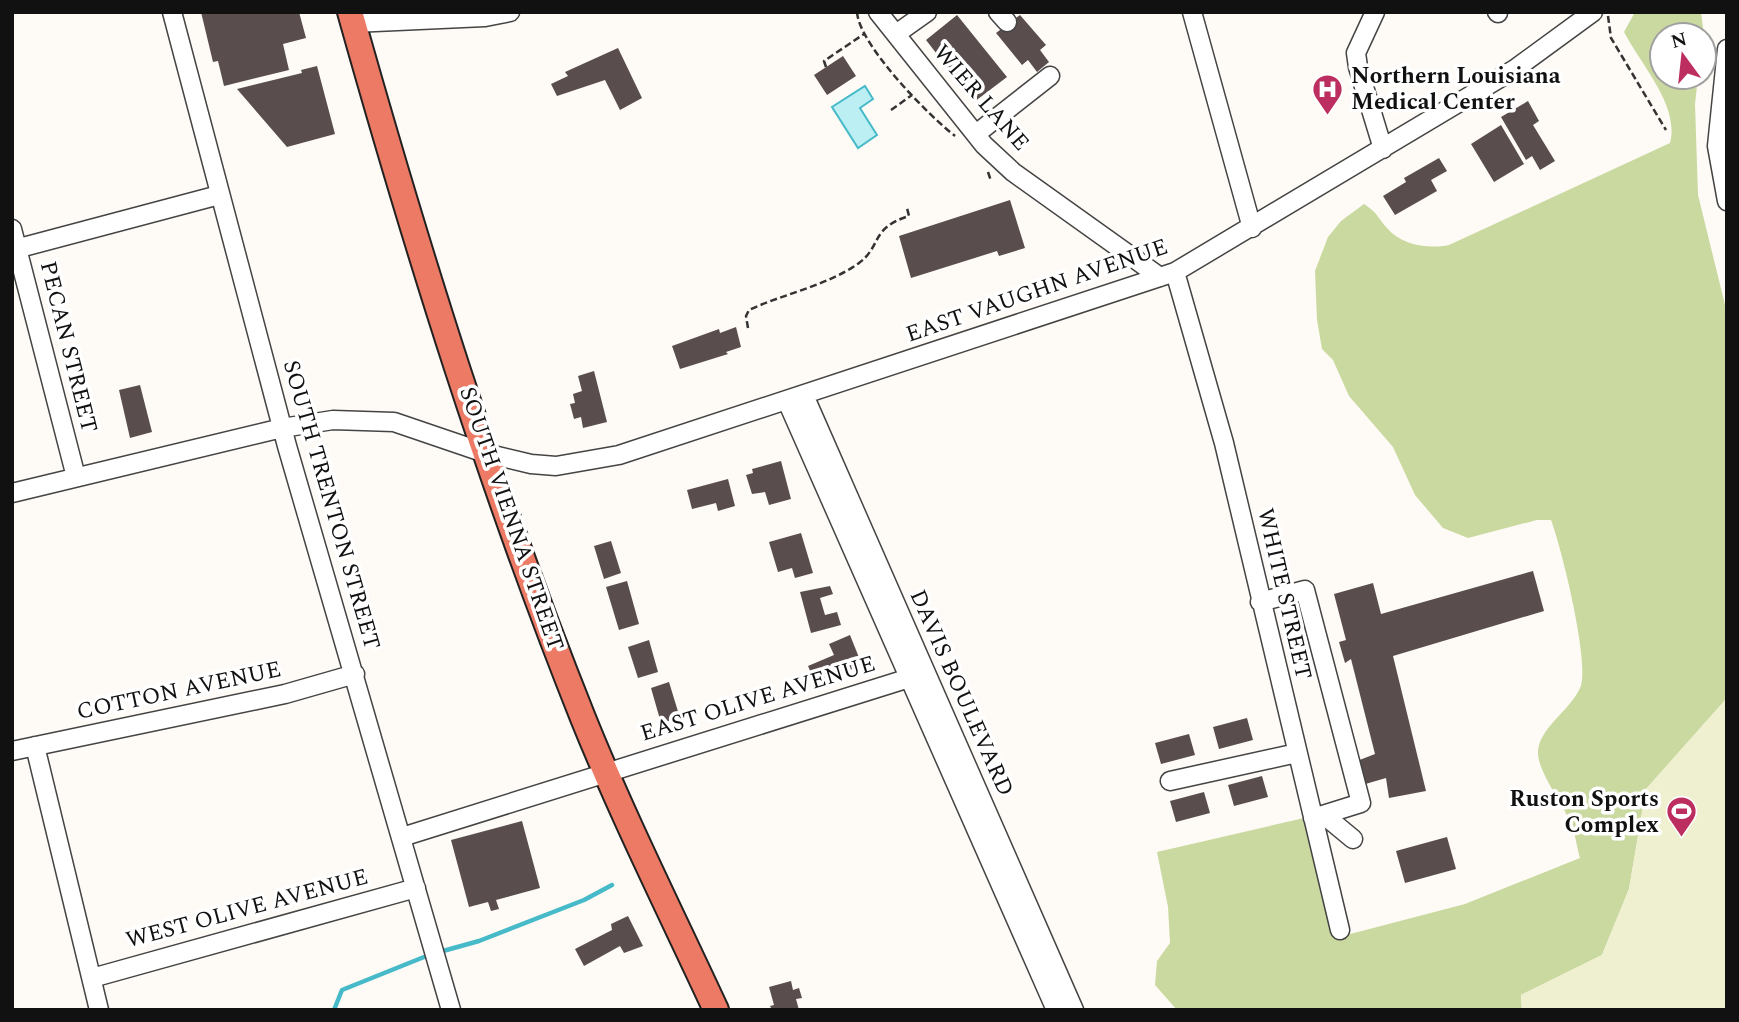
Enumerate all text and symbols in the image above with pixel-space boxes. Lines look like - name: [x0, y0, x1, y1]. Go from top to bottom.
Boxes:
- north arrow: [1648, 21, 1718, 91]
- text: N: [1668, 25, 1690, 57]
- street label: WIER LANE: [925, 37, 1037, 159]
- place label: Northern Louisiana Medical Center: [1351, 59, 1561, 120]
- hospital icon: Northern Louisiana Medical Center: [1311, 72, 1345, 116]
- street label: EAST VAUGHN AVENUE: [901, 230, 1173, 352]
- street label: PECAN STREET: [30, 258, 106, 436]
- street label: SOUTH TRENTON STREET: [273, 356, 389, 654]
- street label: SOUTH VIENNA STREET: [449, 382, 573, 656]
- street label: WHITE STREET: [1247, 505, 1321, 683]
- street label: DAVIS BOULEVARD: [900, 584, 1022, 802]
- street label: EAST OLIVE AVENUE: [636, 647, 880, 751]
- street label: COTTON AVENUE: [74, 652, 284, 730]
- place label: Ruston Sports Complex: [1509, 782, 1659, 843]
- sports icon: Ruston Sports Complex: [1665, 795, 1699, 839]
- street label: WEST OLIVE AVENUE: [122, 860, 372, 958]

